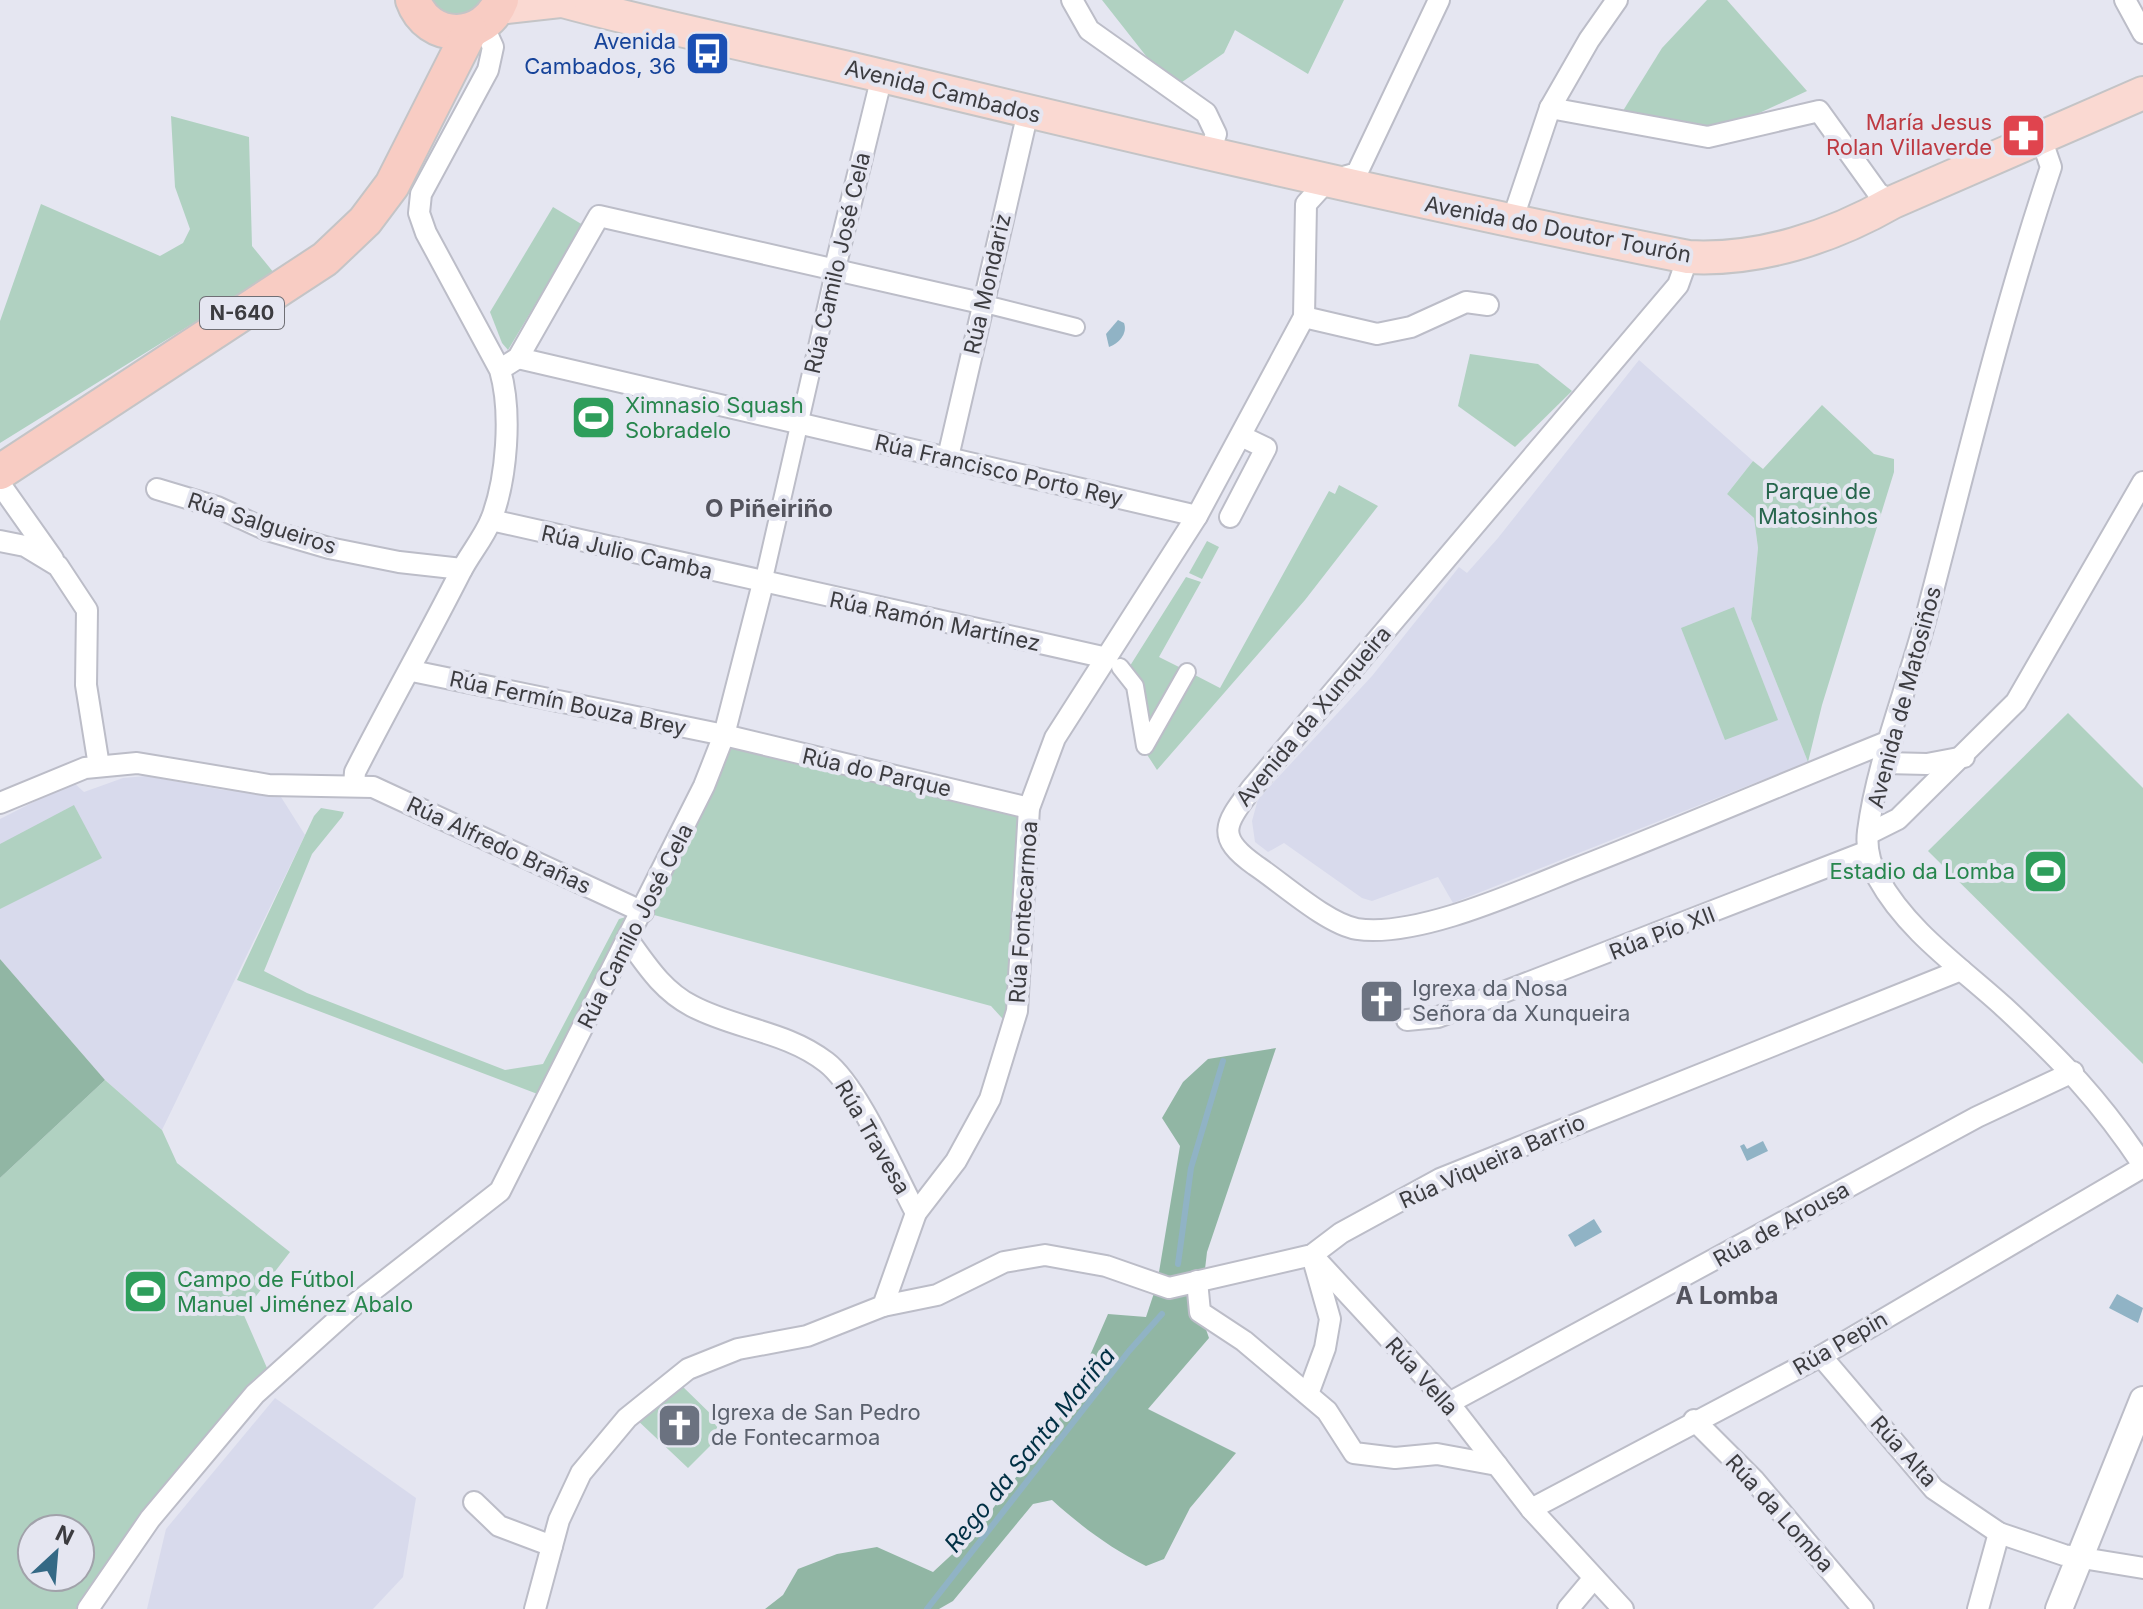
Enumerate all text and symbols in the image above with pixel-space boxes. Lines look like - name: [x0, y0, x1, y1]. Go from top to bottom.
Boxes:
- place label: Avenida Cambados, 36: [524, 28, 676, 79]
- bus stop icon: Avenida Cambados, 36: [683, 30, 731, 78]
- street label: Avenida Cambados: [842, 54, 1044, 128]
- place label: María Jesus Rolan Villaverde: [1826, 109, 1992, 160]
- pharmacy icon: María Jesus Rolan Villaverde: [1999, 111, 2047, 159]
- street label: Rúa Camilo José Cela: [799, 150, 875, 376]
- street label: Avenida do Doutor Tourón: [1422, 190, 1694, 268]
- street label: Rúa Mondariz: [958, 211, 1016, 357]
- road number: N-640: [200, 297, 284, 329]
- place label: Ximnasio Squash Sobradelo: [625, 392, 804, 443]
- sports icon: Ximnasio Squash Sobradelo: [570, 394, 618, 442]
- street label: Rúa Francisco Porto Rey: [872, 429, 1126, 511]
- park label: Parque de Matosinhos: [1758, 478, 1878, 529]
- street label: Rúa Salgueiros: [184, 487, 340, 559]
- district label: O Piñeiriño: [705, 494, 833, 523]
- street label: Rúa Julio Camba: [539, 520, 715, 584]
- street label: Avenida de Matosiños: [1862, 583, 1946, 811]
- street label: Rúa Ramón Martínez: [827, 586, 1043, 656]
- street label: Avenida da Xunqueira: [1230, 621, 1396, 811]
- street label: Rúa Fermín Bouza Brey: [447, 665, 689, 741]
- street label: Rúa do Parque: [800, 742, 954, 802]
- street label: Rúa Alfredo Brañas: [403, 791, 595, 899]
- street label: Rúa Camilo José Cela: [572, 819, 698, 1033]
- street label: Rúa Fontecarmoa: [1004, 820, 1042, 1004]
- sports icon: Estadio da Lomba: [2022, 847, 2070, 895]
- place label: Estadio da Lomba: [1829, 858, 2015, 884]
- street label: Rúa Pío XII: [1605, 901, 1719, 965]
- place label: Igrexa da Nosa Señora da Xunqueira: [1412, 975, 1630, 1026]
- church icon: Igrexa da Nosa Señora da Xunqueira: [1357, 977, 1405, 1025]
- street label: Rúa Travesa: [830, 1075, 916, 1199]
- street label: Rúa Viqueira Barrio: [1395, 1108, 1589, 1214]
- street label: Rúa de Arousa: [1708, 1176, 1854, 1272]
- place label: Campo de Fútbol Manuel Jiménez Abalo: [177, 1266, 413, 1317]
- sports icon: Campo de Fútbol Manuel Jiménez Abalo: [122, 1268, 170, 1316]
- district label: A Lomba: [1675, 1281, 1779, 1310]
- street label: Rúa Pepin: [1788, 1306, 1892, 1380]
- street label: Rúa Vella: [1380, 1332, 1464, 1420]
- water label: Rego da Santa Mariña: [938, 1341, 1121, 1558]
- place label: Igrexa de San Pedro de Fontecarmoa: [711, 1399, 921, 1450]
- church icon: Igrexa de San Pedro de Fontecarmoa: [656, 1401, 704, 1449]
- street label: Rúa Alta: [1865, 1410, 1943, 1492]
- street label: Rúa da Lomba: [1721, 1449, 1839, 1577]
- north arrow: [16, 1513, 96, 1593]
- text: N: [52, 1520, 78, 1550]

